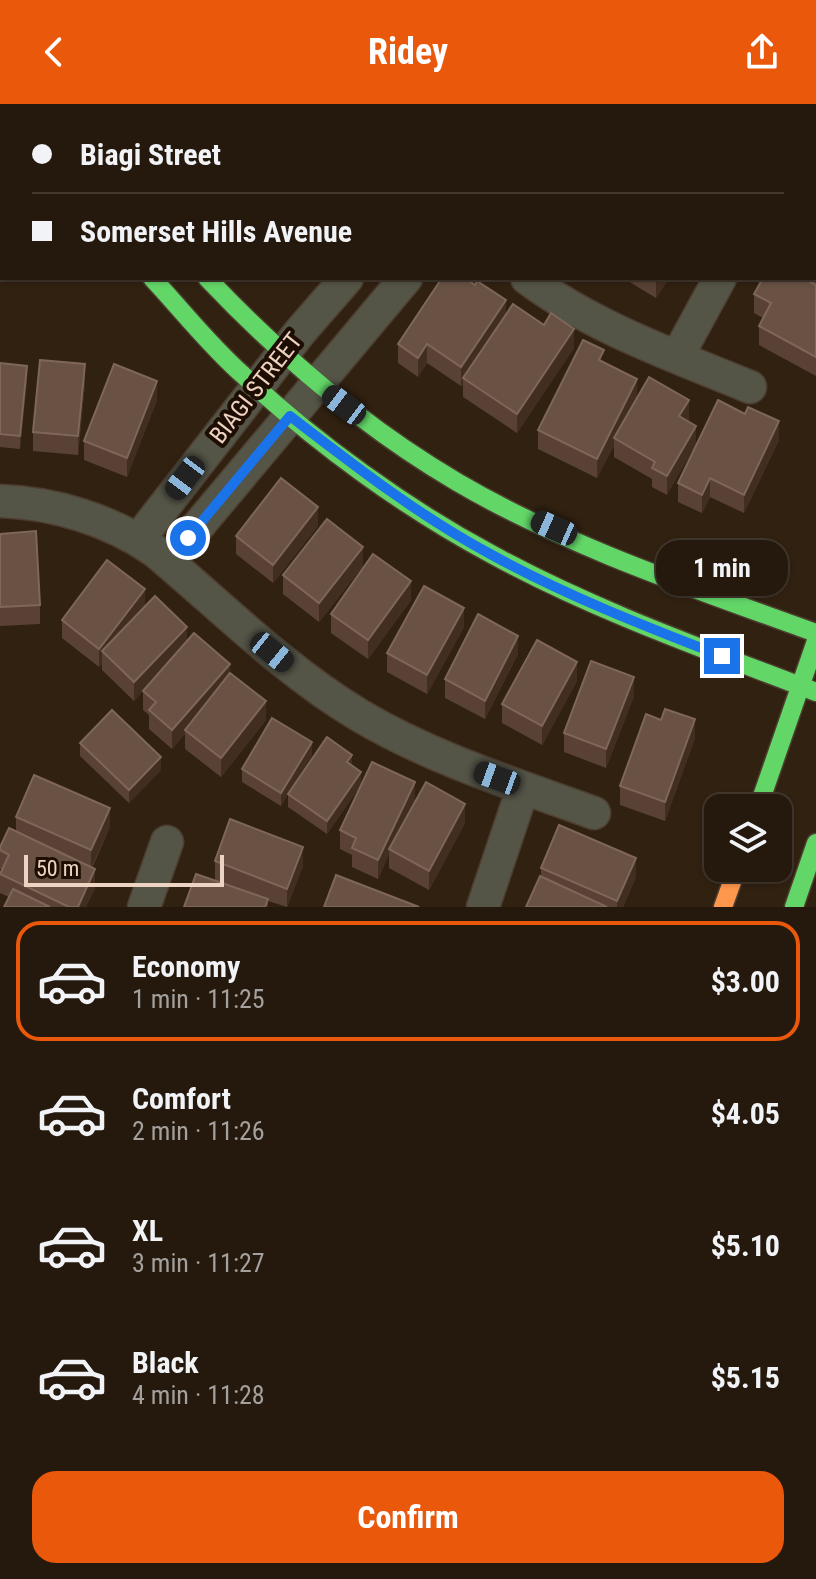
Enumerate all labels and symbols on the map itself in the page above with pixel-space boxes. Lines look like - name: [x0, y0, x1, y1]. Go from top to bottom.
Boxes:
- street label: BIAGI STREET: [204, 327, 308, 449]
- car: [318, 381, 370, 429]
- car: [161, 452, 209, 504]
- car: [527, 507, 581, 549]
- route start: [170, 520, 206, 556]
- callout: 1 min: [656, 540, 788, 596]
- car: [246, 628, 298, 676]
- route end: [704, 638, 740, 674]
- car: [470, 759, 524, 797]
- scale bar: [24, 851, 224, 887]

